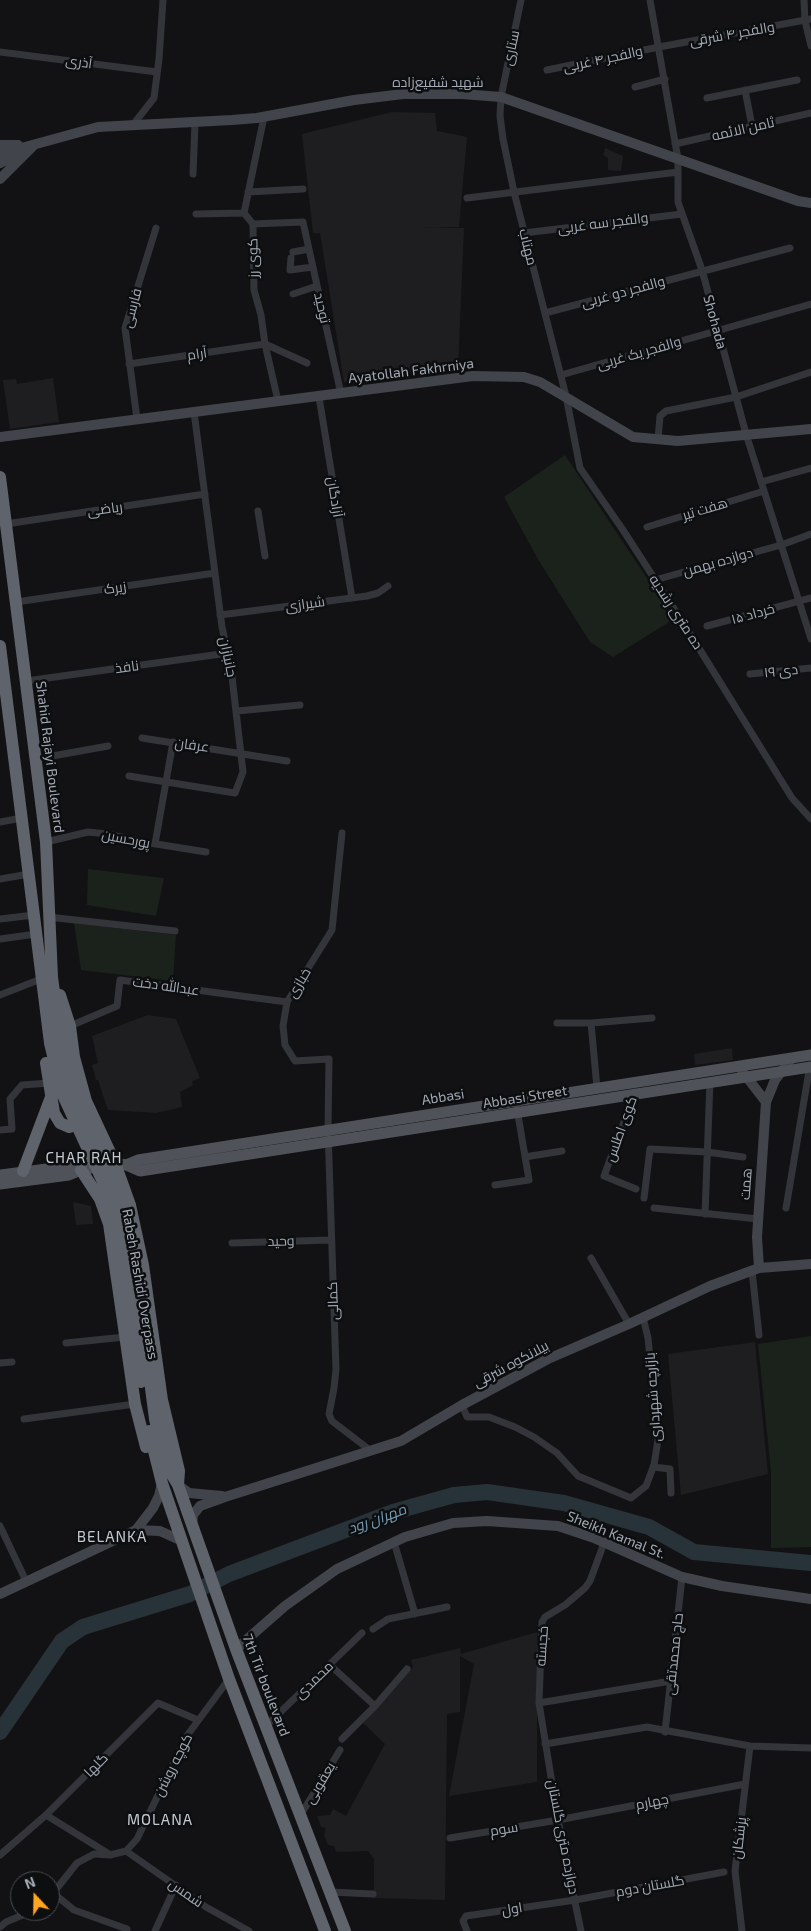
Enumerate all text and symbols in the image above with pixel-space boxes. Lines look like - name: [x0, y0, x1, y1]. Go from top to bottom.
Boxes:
- street label: والفجر ۴ شرقی: [688, 18, 776, 50]
- street label: ستاری: [499, 29, 523, 67]
- street label: والفجر ۴ غربی: [562, 42, 644, 76]
- street label: آذری: [65, 52, 93, 72]
- street label: شهید شفیع‌زاده: [392, 74, 484, 90]
- street label: ثامن الائمه: [710, 114, 776, 144]
- street label: والفجر سه غربی: [557, 209, 649, 237]
- street label: مهتاب: [515, 227, 541, 267]
- street label: کوی رز: [244, 238, 262, 278]
- street label: والفجر دو غربی: [579, 273, 667, 311]
- street label: فارسی: [119, 286, 145, 330]
- street label: توحید: [310, 291, 334, 325]
- street label: Shohada: [700, 293, 730, 351]
- street label: والفجر یک غربی: [595, 333, 683, 373]
- street label: آرام: [186, 344, 208, 364]
- street label: Ayatollah Fakhrniya: [347, 355, 475, 387]
- street label: آزادگان: [324, 475, 346, 519]
- street label: هفت تیر: [680, 494, 730, 524]
- street label: ریاضی: [86, 498, 124, 520]
- street label: دوازده بهمن: [681, 544, 755, 580]
- street label: ده متری رشدیه: [646, 572, 706, 652]
- street label: زیرک: [103, 578, 127, 598]
- street label: شیرازی: [284, 593, 326, 615]
- street label: ۱۵ خرداد: [729, 600, 777, 628]
- street label: جانبازان: [216, 635, 240, 679]
- street label: نافذ: [114, 657, 140, 677]
- street label: ۱۹ دی: [763, 661, 799, 681]
- street label: Shahid Rajayi Boulevard: [32, 680, 68, 834]
- street label: عرفان: [174, 734, 210, 756]
- street label: پورحسین: [100, 826, 152, 852]
- street label: خبازی: [283, 965, 315, 1001]
- street label: عبدالله دخت: [131, 973, 201, 999]
- street label: Abbasi Street: [482, 1082, 568, 1112]
- street label: Abbasi: [420, 1085, 466, 1109]
- street label: کوی اطلس: [601, 1094, 641, 1164]
- district label: CHAR RAH: [44, 1149, 124, 1167]
- street label: همت: [737, 1167, 755, 1201]
- street label: Rabeh Rashidi Overpass: [118, 1207, 162, 1361]
- street label: وحید: [267, 1232, 295, 1250]
- street label: کمالی: [324, 1281, 342, 1321]
- street label: بیلانکوه شرقی: [470, 1337, 552, 1391]
- street label: بازارچه شهرداری: [641, 1352, 665, 1442]
- water label: مهران رود: [345, 1500, 409, 1538]
- street label: Sheikh Kamal St.: [564, 1508, 668, 1562]
- district label: BELANKA: [76, 1528, 148, 1546]
- street label: حاج محمدتقی: [661, 1612, 687, 1696]
- street label: خجسته: [532, 1625, 552, 1667]
- street label: 7th Tir boulevard: [239, 1631, 293, 1739]
- street label: محمدی: [291, 1658, 337, 1702]
- street label: کوچه روشن: [150, 1731, 196, 1799]
- street label: گلها: [80, 1749, 112, 1781]
- street label: یعقوبی: [301, 1759, 339, 1807]
- street label: دوازده متری گلستان: [544, 1778, 582, 1896]
- street label: چهارم: [634, 1791, 670, 1813]
- district label: MOLANA: [126, 1811, 194, 1829]
- street label: پزشکان: [728, 1816, 750, 1860]
- street label: سوم: [489, 1818, 519, 1840]
- north arrow: [10, 1871, 60, 1921]
- street label: گلستان دوم: [614, 1872, 686, 1900]
- text: N: [22, 1873, 38, 1892]
- street label: شمس: [165, 1875, 207, 1911]
- street label: اول: [500, 1899, 524, 1919]

